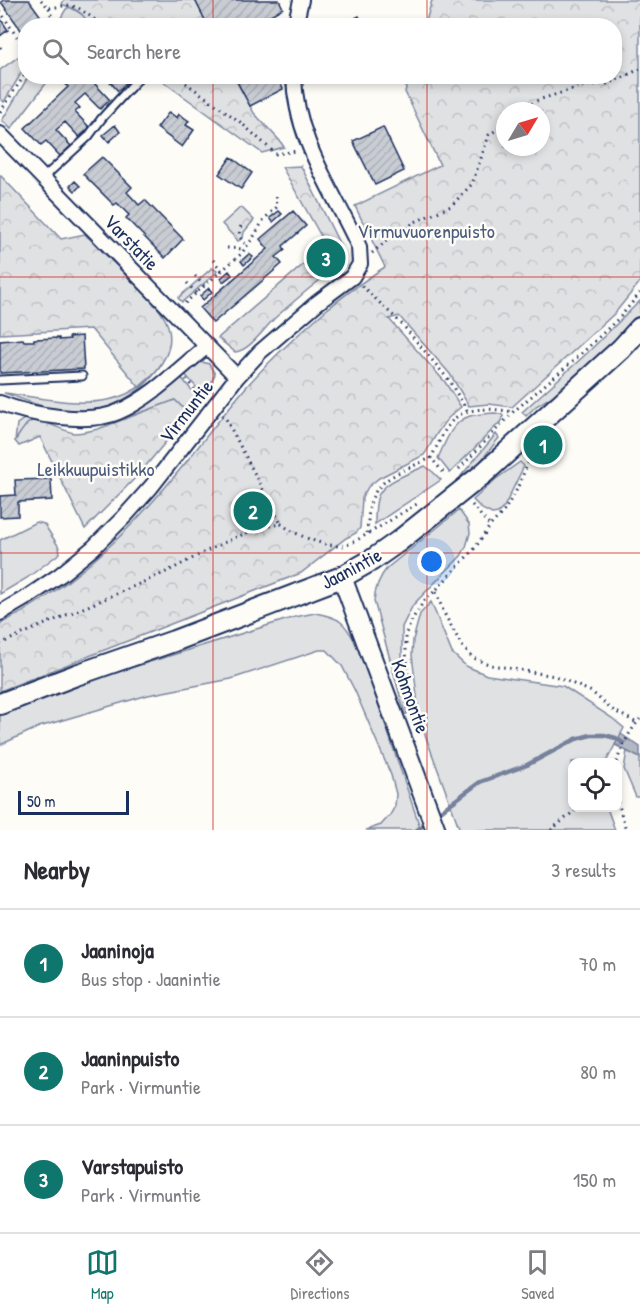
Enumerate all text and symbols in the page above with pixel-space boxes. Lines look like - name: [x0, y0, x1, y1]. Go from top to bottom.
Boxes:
- search box: [18, 18, 622, 84]
- icon: search: [39, 35, 72, 68]
- text: Search here: [87, 36, 181, 66]
- north arrow: [496, 102, 550, 156]
- street label: Varstatie: [98, 208, 166, 276]
- park label: Virmuvuorenpuisto: [357, 217, 495, 244]
- pin: 3: [306, 236, 346, 280]
- street label: Virmuntie: [153, 374, 219, 448]
- pin: 1: [524, 422, 562, 468]
- park label: Leikkuupuistikko: [37, 455, 155, 482]
- pin: 2: [234, 488, 272, 534]
- street label: Jaanintie: [316, 541, 386, 595]
- your location: [417, 547, 446, 576]
- street label: Kohmontie: [385, 655, 437, 737]
- map controls: [568, 758, 622, 812]
- button: locate: [568, 758, 622, 812]
- scale bar: [18, 788, 129, 816]
- text: 50 m: [27, 790, 56, 812]
- text: Nearby: [24, 852, 90, 887]
- text: 3 results: [551, 856, 616, 883]
- text: Jaaninoja: [81, 935, 154, 965]
- text: 1: [40, 950, 47, 977]
- text: 70 m: [579, 950, 616, 977]
- text: Bus stop · Jaanintie: [81, 965, 221, 992]
- text: Jaaninpuisto: [81, 1043, 179, 1073]
- text: 2: [39, 1058, 48, 1085]
- text: 80 m: [580, 1058, 616, 1085]
- text: Park · Virmuntie: [81, 1073, 201, 1100]
- text: Varstapuisto: [81, 1151, 183, 1181]
- text: 3: [39, 1166, 48, 1193]
- text: 150 m: [573, 1166, 616, 1193]
- text: Park · Virmuntie: [81, 1181, 201, 1208]
- tab: Map: [86, 1246, 119, 1304]
- tab: Directions: [291, 1246, 349, 1304]
- tab: Saved: [521, 1246, 554, 1304]

